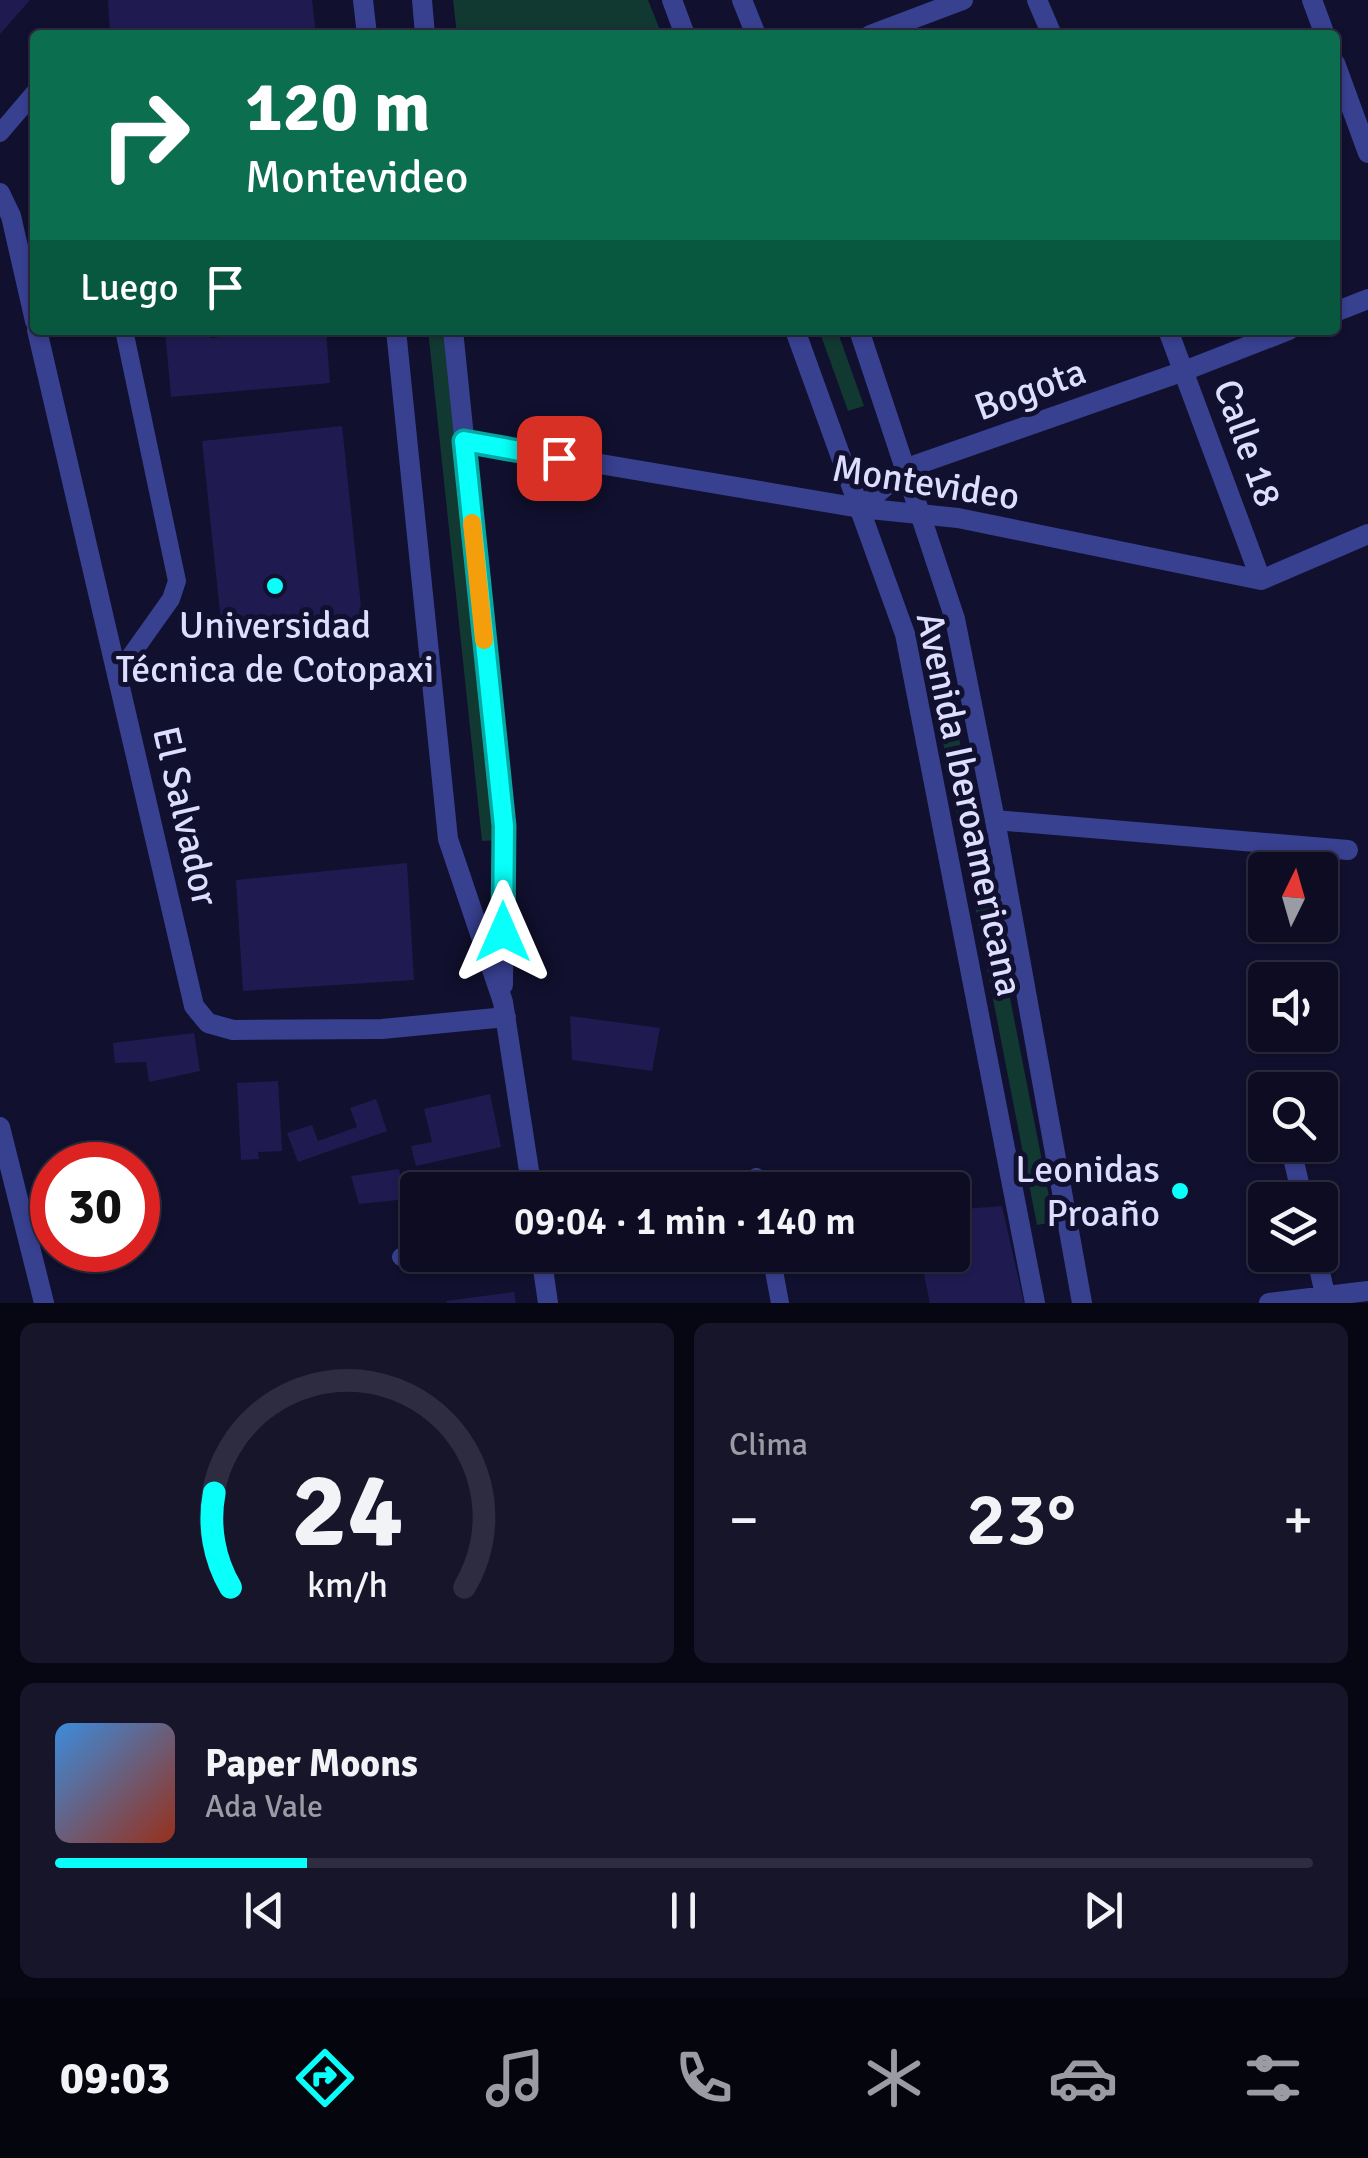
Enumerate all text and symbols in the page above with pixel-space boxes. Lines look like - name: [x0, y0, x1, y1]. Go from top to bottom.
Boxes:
- text: 120 m: [245, 64, 430, 150]
- icon: right: [80, 70, 210, 200]
- text: Montevideo: [245, 150, 469, 205]
- icon: arrive: [198, 260, 253, 315]
- text: Luego: [80, 264, 178, 311]
- street label: Bogota: [968, 348, 1092, 431]
- street label: Calle 18: [1203, 373, 1292, 513]
- pin: [517, 416, 602, 501]
- icon: arrive: [532, 431, 587, 486]
- street label: Montevideo: [829, 445, 1023, 520]
- marker: Universidad Técnica de Cotopaxi: [264, 575, 286, 597]
- place label: Universidad Técnica de Cotopaxi: [116, 602, 434, 693]
- street label: Avenida Iberoamericana: [906, 608, 1033, 1000]
- street label: El Salvador: [142, 722, 229, 910]
- north arrow: [1248, 852, 1338, 942]
- map controls: [1248, 852, 1338, 1272]
- position arrow: [451, 880, 555, 984]
- button: sound: [1248, 962, 1338, 1052]
- button: search: [1248, 1072, 1338, 1162]
- speed limit sign: 30: [30, 1142, 160, 1272]
- place label: Leonidas Proaño: [1015, 1146, 1160, 1237]
- marker: Leonidas Proaño: [1169, 1180, 1191, 1202]
- button: layers: [1248, 1182, 1338, 1272]
- text: 09:04 · 1 min · 140 m: [514, 1198, 856, 1245]
- text: Clima: [729, 1425, 808, 1464]
- text: 24: [291, 1447, 403, 1575]
- text: 23°: [966, 1473, 1076, 1566]
- text: −: [729, 1486, 759, 1554]
- text: +: [1283, 1486, 1313, 1554]
- text: km/h: [307, 1563, 387, 1607]
- text: Paper Moons: [205, 1740, 418, 1787]
- text: Ada Vale: [205, 1787, 323, 1826]
- icon: previous: [237, 1883, 292, 1938]
- icon: pause: [656, 1883, 711, 1938]
- icon: next: [1076, 1883, 1131, 1938]
- icon: directions: [290, 2043, 360, 2113]
- icon: music: [480, 2043, 550, 2113]
- icon: phone: [669, 2043, 739, 2113]
- icon: climate: [859, 2043, 929, 2113]
- icon: car: [1048, 2043, 1118, 2113]
- icon: filters: [1238, 2043, 1308, 2113]
- text: 09:03: [60, 2051, 170, 2106]

